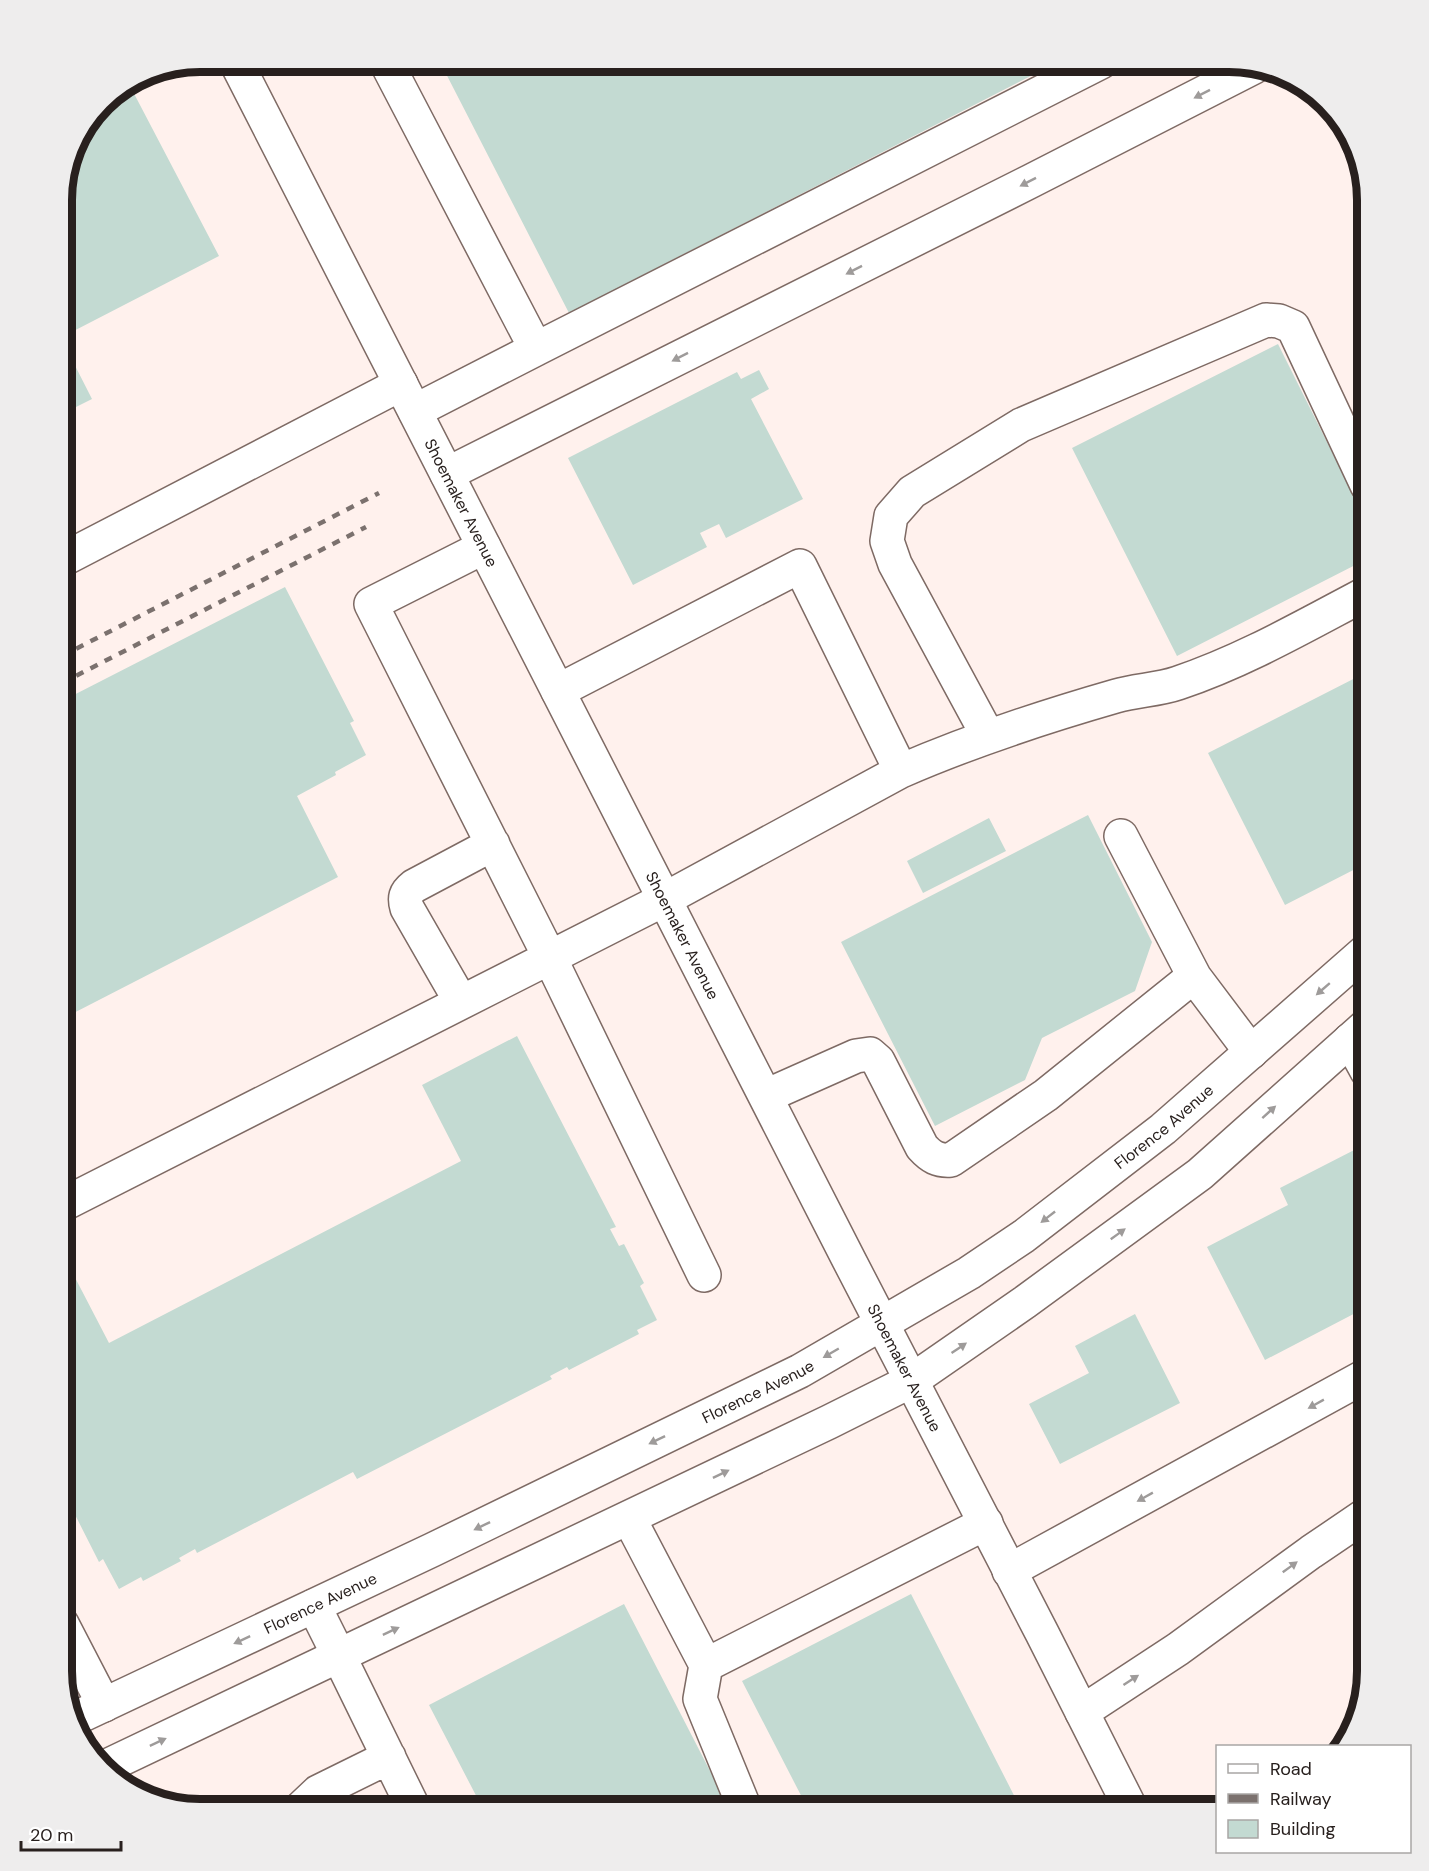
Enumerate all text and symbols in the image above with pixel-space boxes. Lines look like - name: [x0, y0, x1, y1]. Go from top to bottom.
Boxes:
- one-way arrow: [1193, 88, 1211, 98]
- one-way arrow: [1020, 178, 1037, 187]
- one-way arrow: [846, 265, 863, 275]
- one-way arrow: [671, 352, 689, 362]
- street label: Shoemaker Avenue: [420, 435, 503, 571]
- street label: Shoemaker Avenue: [641, 868, 724, 1003]
- one-way arrow: [1316, 982, 1331, 996]
- street label: Florence Avenue: [1110, 1080, 1218, 1174]
- one-way arrow: [1262, 1105, 1277, 1119]
- one-way arrow: [1040, 1211, 1055, 1223]
- one-way arrow: [1109, 1228, 1125, 1240]
- street label: Shoemaker Avenue: [863, 1300, 946, 1435]
- one-way arrow: [951, 1342, 968, 1353]
- one-way arrow: [823, 1347, 839, 1358]
- street label: Florence Avenue: [698, 1355, 818, 1428]
- one-way arrow: [1307, 1399, 1324, 1409]
- one-way arrow: [649, 1436, 666, 1445]
- one-way arrow: [712, 1470, 729, 1479]
- one-way arrow: [1136, 1492, 1153, 1502]
- one-way arrow: [473, 1521, 490, 1530]
- one-way arrow: [1281, 1561, 1297, 1573]
- street label: Florence Avenue: [261, 1568, 380, 1639]
- one-way arrow: [383, 1626, 400, 1635]
- one-way arrow: [233, 1635, 250, 1644]
- one-way arrow: [1123, 1675, 1139, 1686]
- one-way arrow: [150, 1737, 167, 1746]
- legend: [1216, 1745, 1411, 1853]
- text: Road: [1270, 1757, 1312, 1781]
- text: Railway: [1270, 1787, 1332, 1811]
- scale bar: [21, 1814, 122, 1852]
- text: Building: [1270, 1817, 1335, 1841]
- text: 20 m: [30, 1823, 73, 1847]

